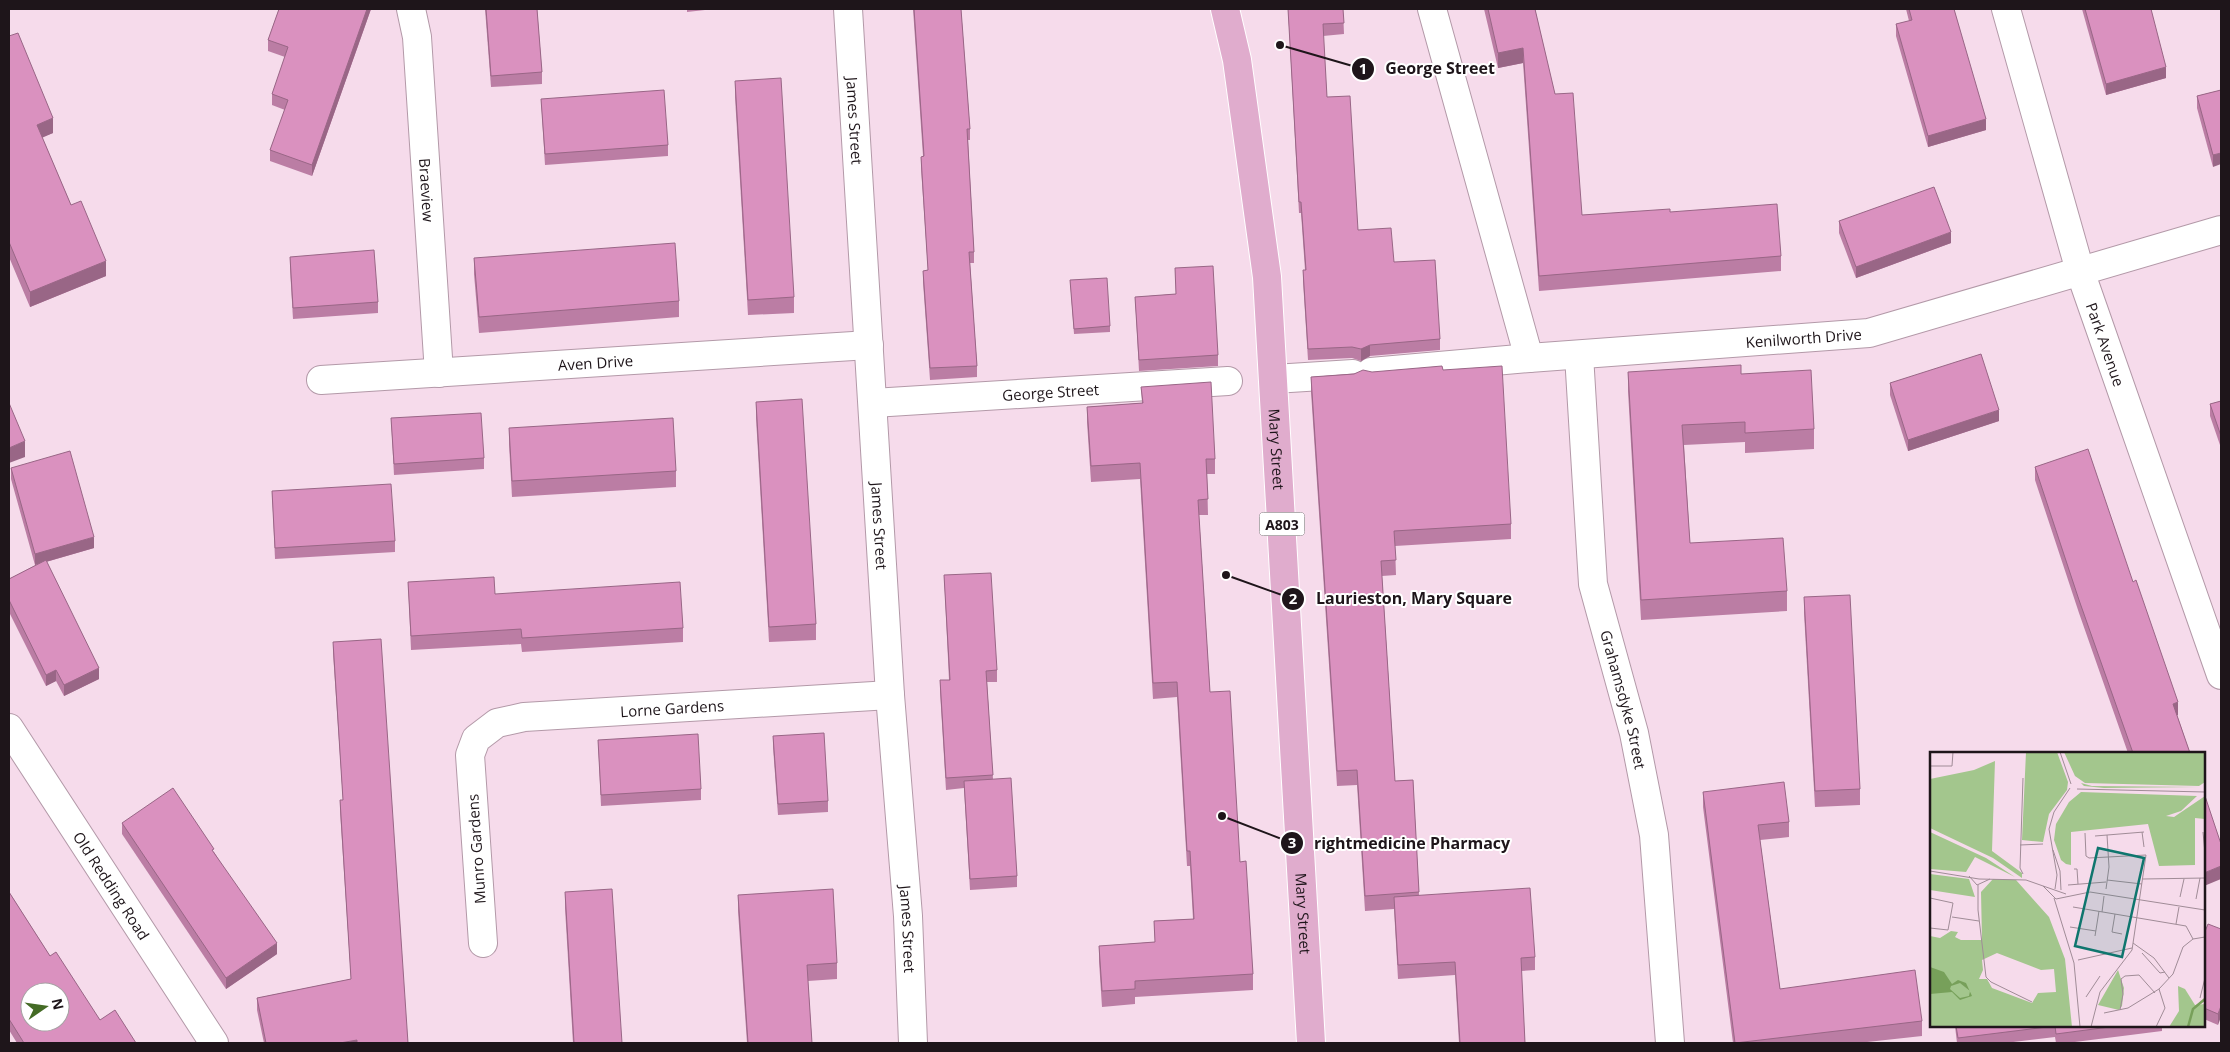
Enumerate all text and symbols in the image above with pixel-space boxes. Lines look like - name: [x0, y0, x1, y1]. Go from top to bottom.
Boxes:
- callout: George Street: [1351, 53, 1505, 84]
- text: George Street: [1385, 57, 1495, 79]
- text: 1: [1359, 58, 1367, 78]
- street label: James Street: [842, 74, 868, 165]
- street label: Braeview: [415, 157, 439, 223]
- street label: Park Avenue: [2082, 300, 2129, 389]
- street label: Kenilworth Drive: [1745, 324, 1862, 352]
- street label: Aven Drive: [557, 350, 634, 375]
- street label: George Street: [1002, 379, 1100, 405]
- street label: Mary Street: [1265, 408, 1289, 490]
- street label: James Street: [867, 480, 892, 570]
- road number: A803: [1260, 512, 1304, 536]
- callout: Laurieston, Mary Square: [1281, 583, 1522, 614]
- text: Laurieston, Mary Square: [1316, 587, 1512, 609]
- text: 2: [1289, 588, 1298, 608]
- street label: Grahamsdyke Street: [1596, 628, 1651, 771]
- street label: Lorne Gardens: [620, 695, 725, 721]
- inset map: [1930, 752, 2205, 1027]
- street label: Munro Gardens: [462, 793, 490, 905]
- street label: Old Redding Road: [69, 828, 154, 944]
- callout: rightmedicine Pharmacy: [1279, 828, 1521, 859]
- text: 3: [1288, 832, 1296, 852]
- text: rightmedicine Pharmacy: [1314, 832, 1511, 854]
- street label: Mary Street: [1291, 872, 1316, 955]
- street label: James Street: [895, 882, 920, 973]
- north arrow: [20, 982, 70, 1032]
- text: N: [48, 996, 69, 1012]

